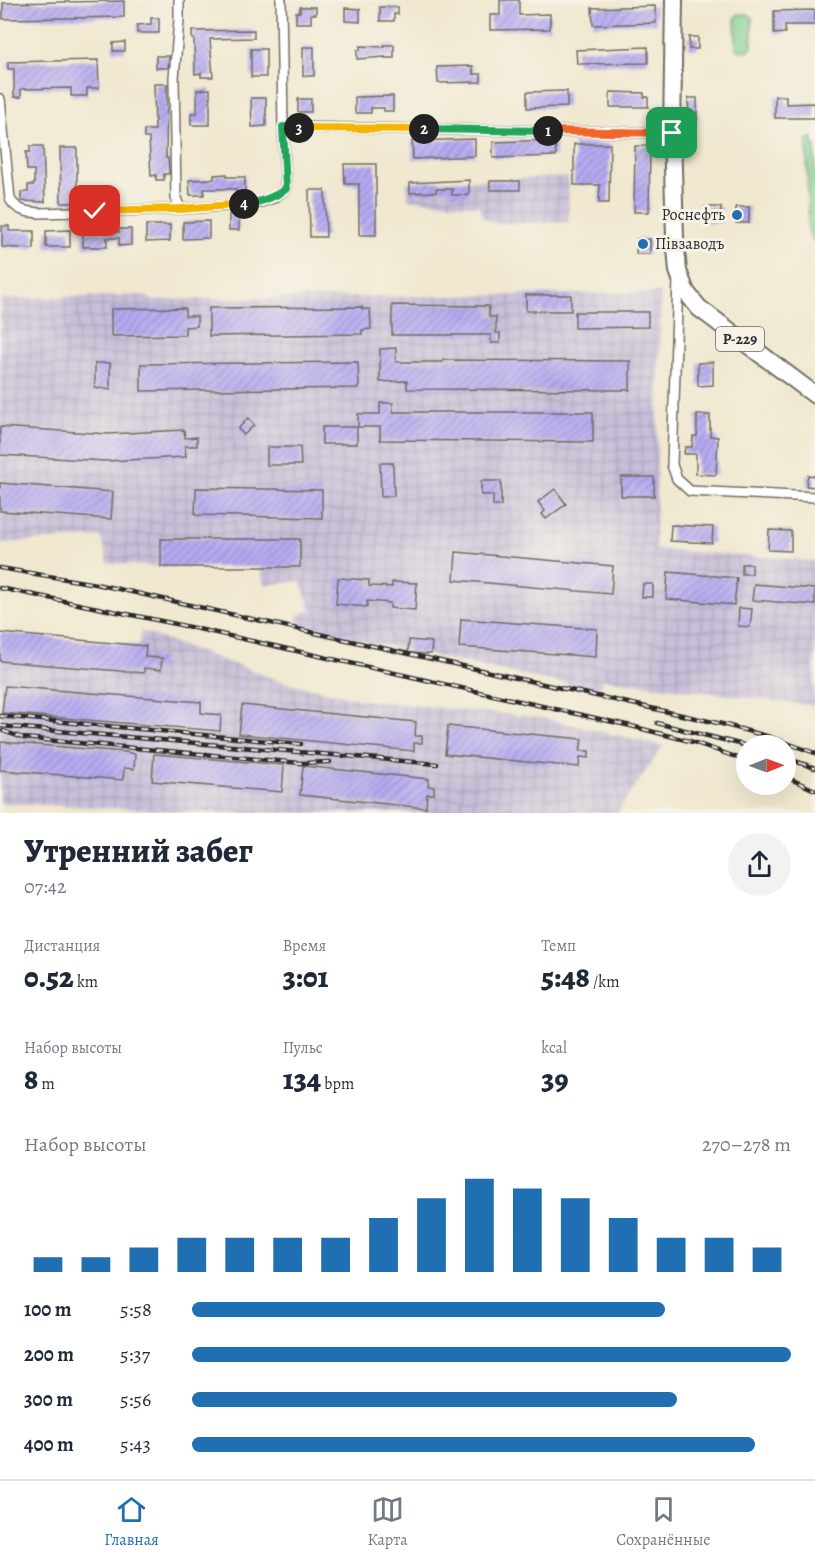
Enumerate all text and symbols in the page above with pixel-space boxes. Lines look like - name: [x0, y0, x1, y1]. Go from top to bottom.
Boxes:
- pin: [646, 107, 697, 158]
- pin: 3: [284, 113, 314, 143]
- pin: 2: [409, 114, 439, 144]
- pin: 1: [533, 116, 563, 146]
- icon: arrive: [655, 116, 688, 149]
- text: 3: [296, 117, 302, 139]
- text: 2: [420, 118, 428, 140]
- text: 1: [545, 120, 551, 142]
- pin: [69, 185, 120, 236]
- pin: 4: [229, 189, 259, 219]
- text: 4: [240, 193, 248, 215]
- icon: check: [78, 194, 111, 227]
- place label: Роснефть: [661, 204, 725, 226]
- marker: Роснефть: [730, 208, 744, 222]
- place label: Пiвзаводъ: [655, 233, 724, 255]
- marker: Пiвзаводъ: [636, 237, 650, 251]
- road number: Р-229: [716, 327, 764, 351]
- north arrow: [736, 735, 796, 795]
- map controls: [736, 735, 796, 795]
- text: Утренний забег: [24, 828, 253, 873]
- button: share: [728, 833, 791, 896]
- text: 07:42: [24, 873, 66, 900]
- text: Дистанция: [24, 935, 100, 957]
- text: Время: [283, 935, 326, 957]
- text: Темп: [541, 935, 576, 957]
- text: 0.52: [24, 957, 74, 997]
- text: 3:01: [283, 957, 329, 997]
- text: 5:48: [541, 957, 590, 997]
- text: km: [74, 971, 98, 993]
- text: /km: [590, 971, 620, 993]
- text: Набор высоты: [24, 1037, 122, 1059]
- text: Пульс: [283, 1037, 323, 1059]
- text: kcal: [541, 1037, 567, 1059]
- text: 8: [24, 1059, 38, 1099]
- text: 134: [283, 1059, 321, 1099]
- text: 39: [541, 1059, 569, 1099]
- text: m: [38, 1073, 55, 1095]
- text: bpm: [321, 1073, 354, 1095]
- text: Набор высоты: [24, 1131, 147, 1158]
- text: 270–278 m: [702, 1131, 791, 1158]
- text: 100 m: [24, 1296, 72, 1323]
- text: 5:58: [120, 1296, 152, 1323]
- text: 200 m: [24, 1341, 74, 1368]
- text: 5:37: [120, 1341, 150, 1368]
- text: 300 m: [24, 1386, 73, 1413]
- text: 5:56: [120, 1386, 151, 1413]
- text: 400 m: [24, 1431, 74, 1458]
- text: 5:43: [120, 1431, 151, 1458]
- tab: Главная: [104, 1493, 159, 1551]
- tab: Карта: [367, 1493, 408, 1551]
- tab: Сохранённые: [616, 1493, 711, 1551]

